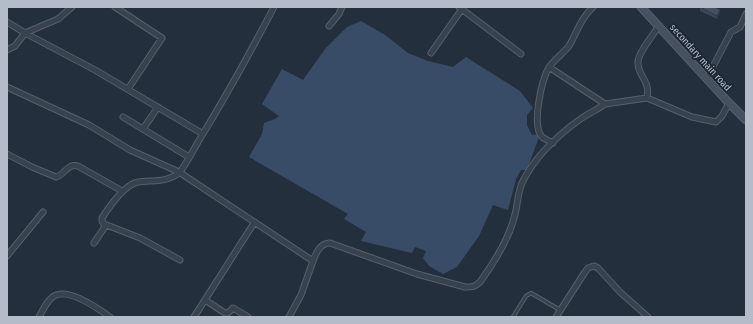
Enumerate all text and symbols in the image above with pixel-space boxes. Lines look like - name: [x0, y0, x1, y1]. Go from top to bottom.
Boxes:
- street label: secondary main road: [667, 22, 733, 94]

